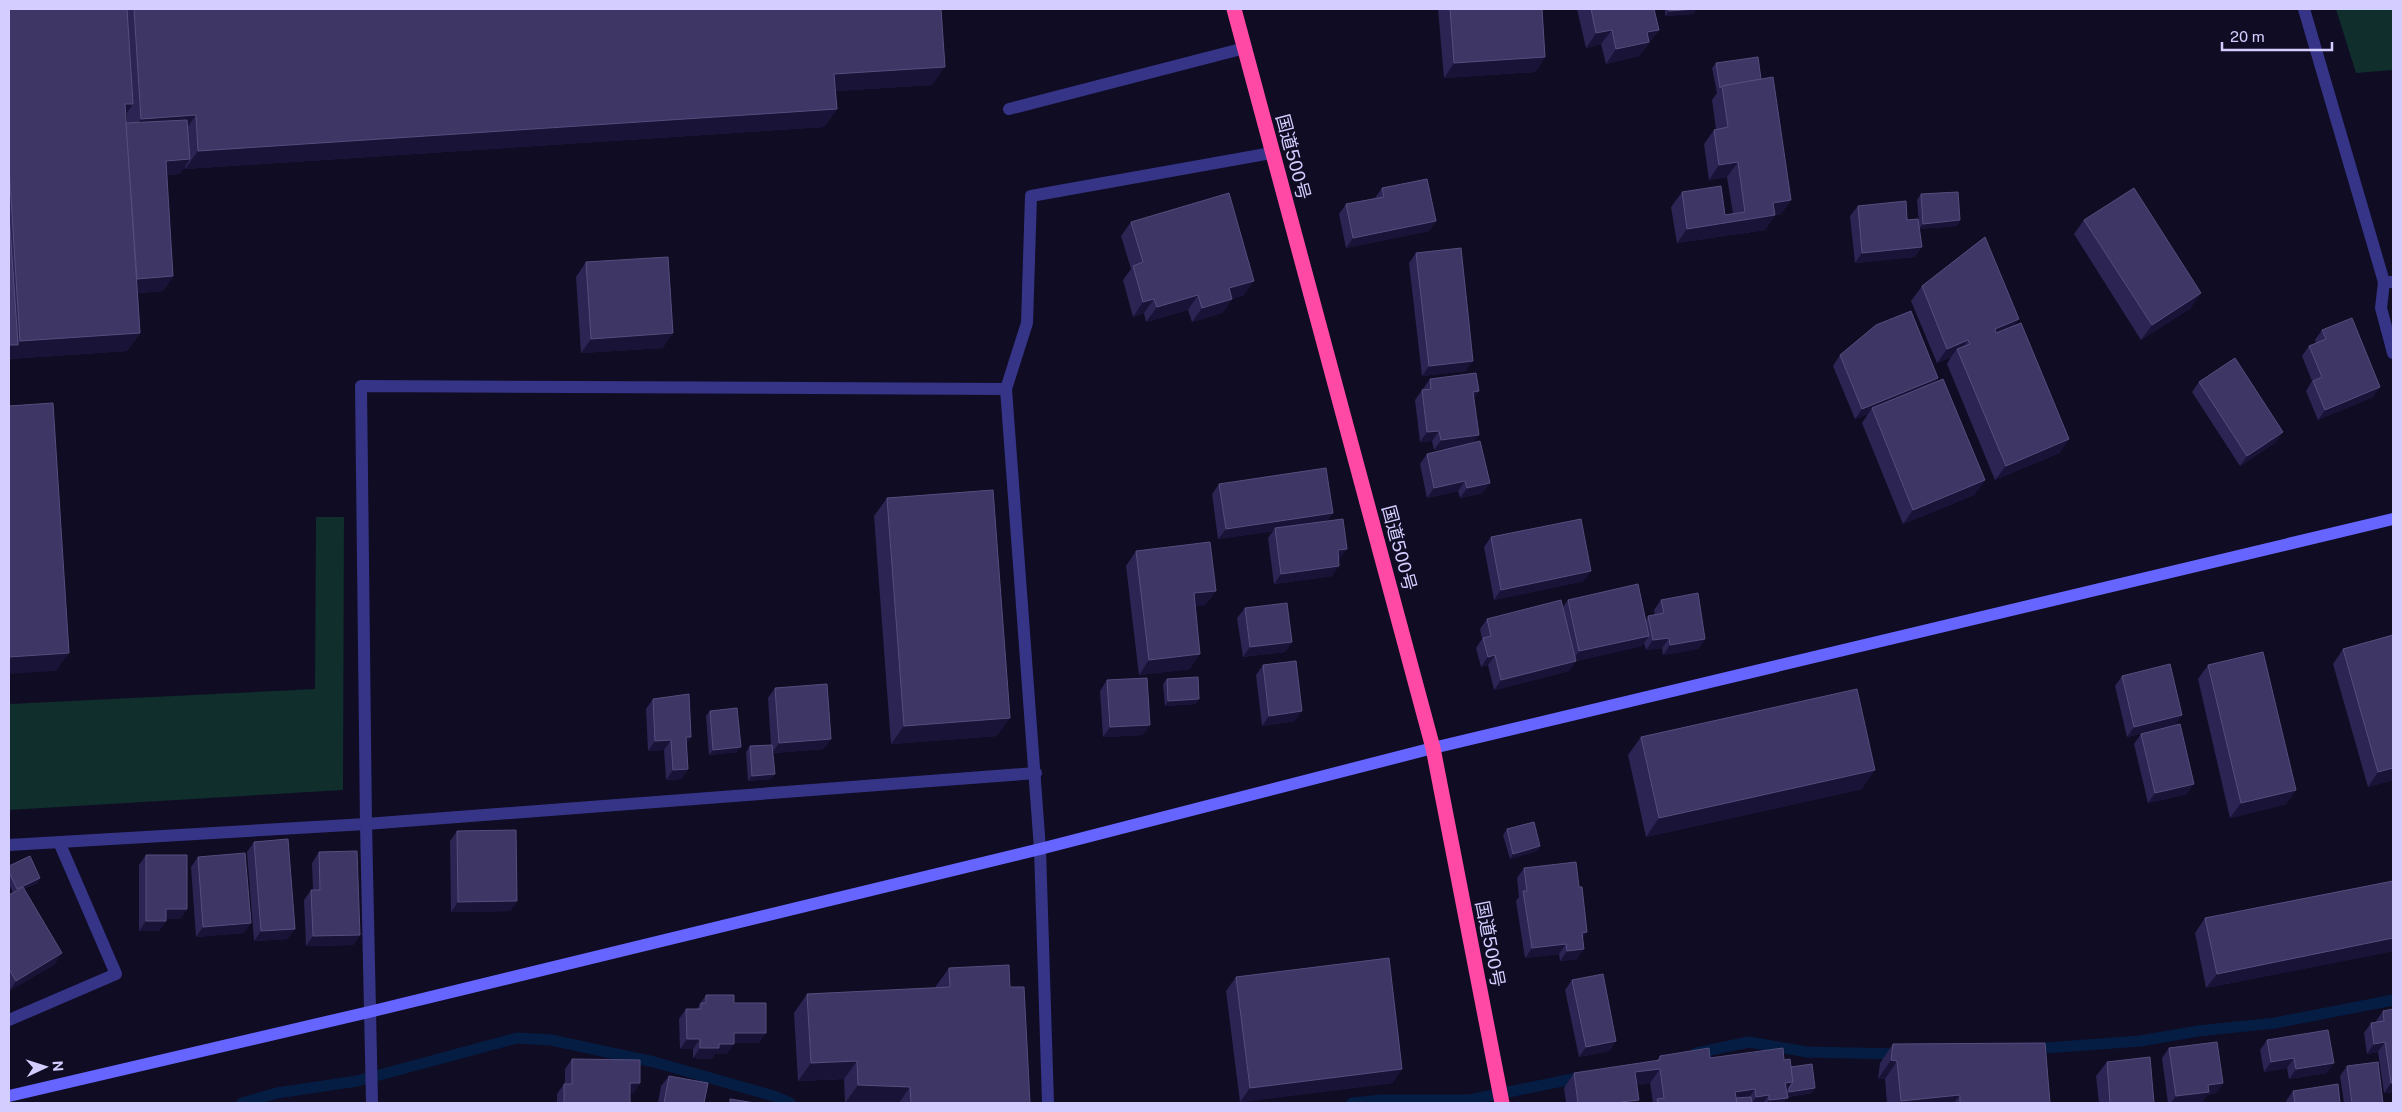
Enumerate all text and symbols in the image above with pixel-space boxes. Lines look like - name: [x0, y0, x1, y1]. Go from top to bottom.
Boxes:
- scale bar: [2222, 20, 2332, 52]
- text: 20 m: [2230, 28, 2265, 45]
- street label: 国道500号: [1272, 112, 1315, 202]
- street label: 国道500号: [1378, 503, 1421, 593]
- street label: 国道500号: [1472, 899, 1509, 989]
- north arrow: [20, 1042, 70, 1092]
- text: N: [50, 1060, 66, 1072]

